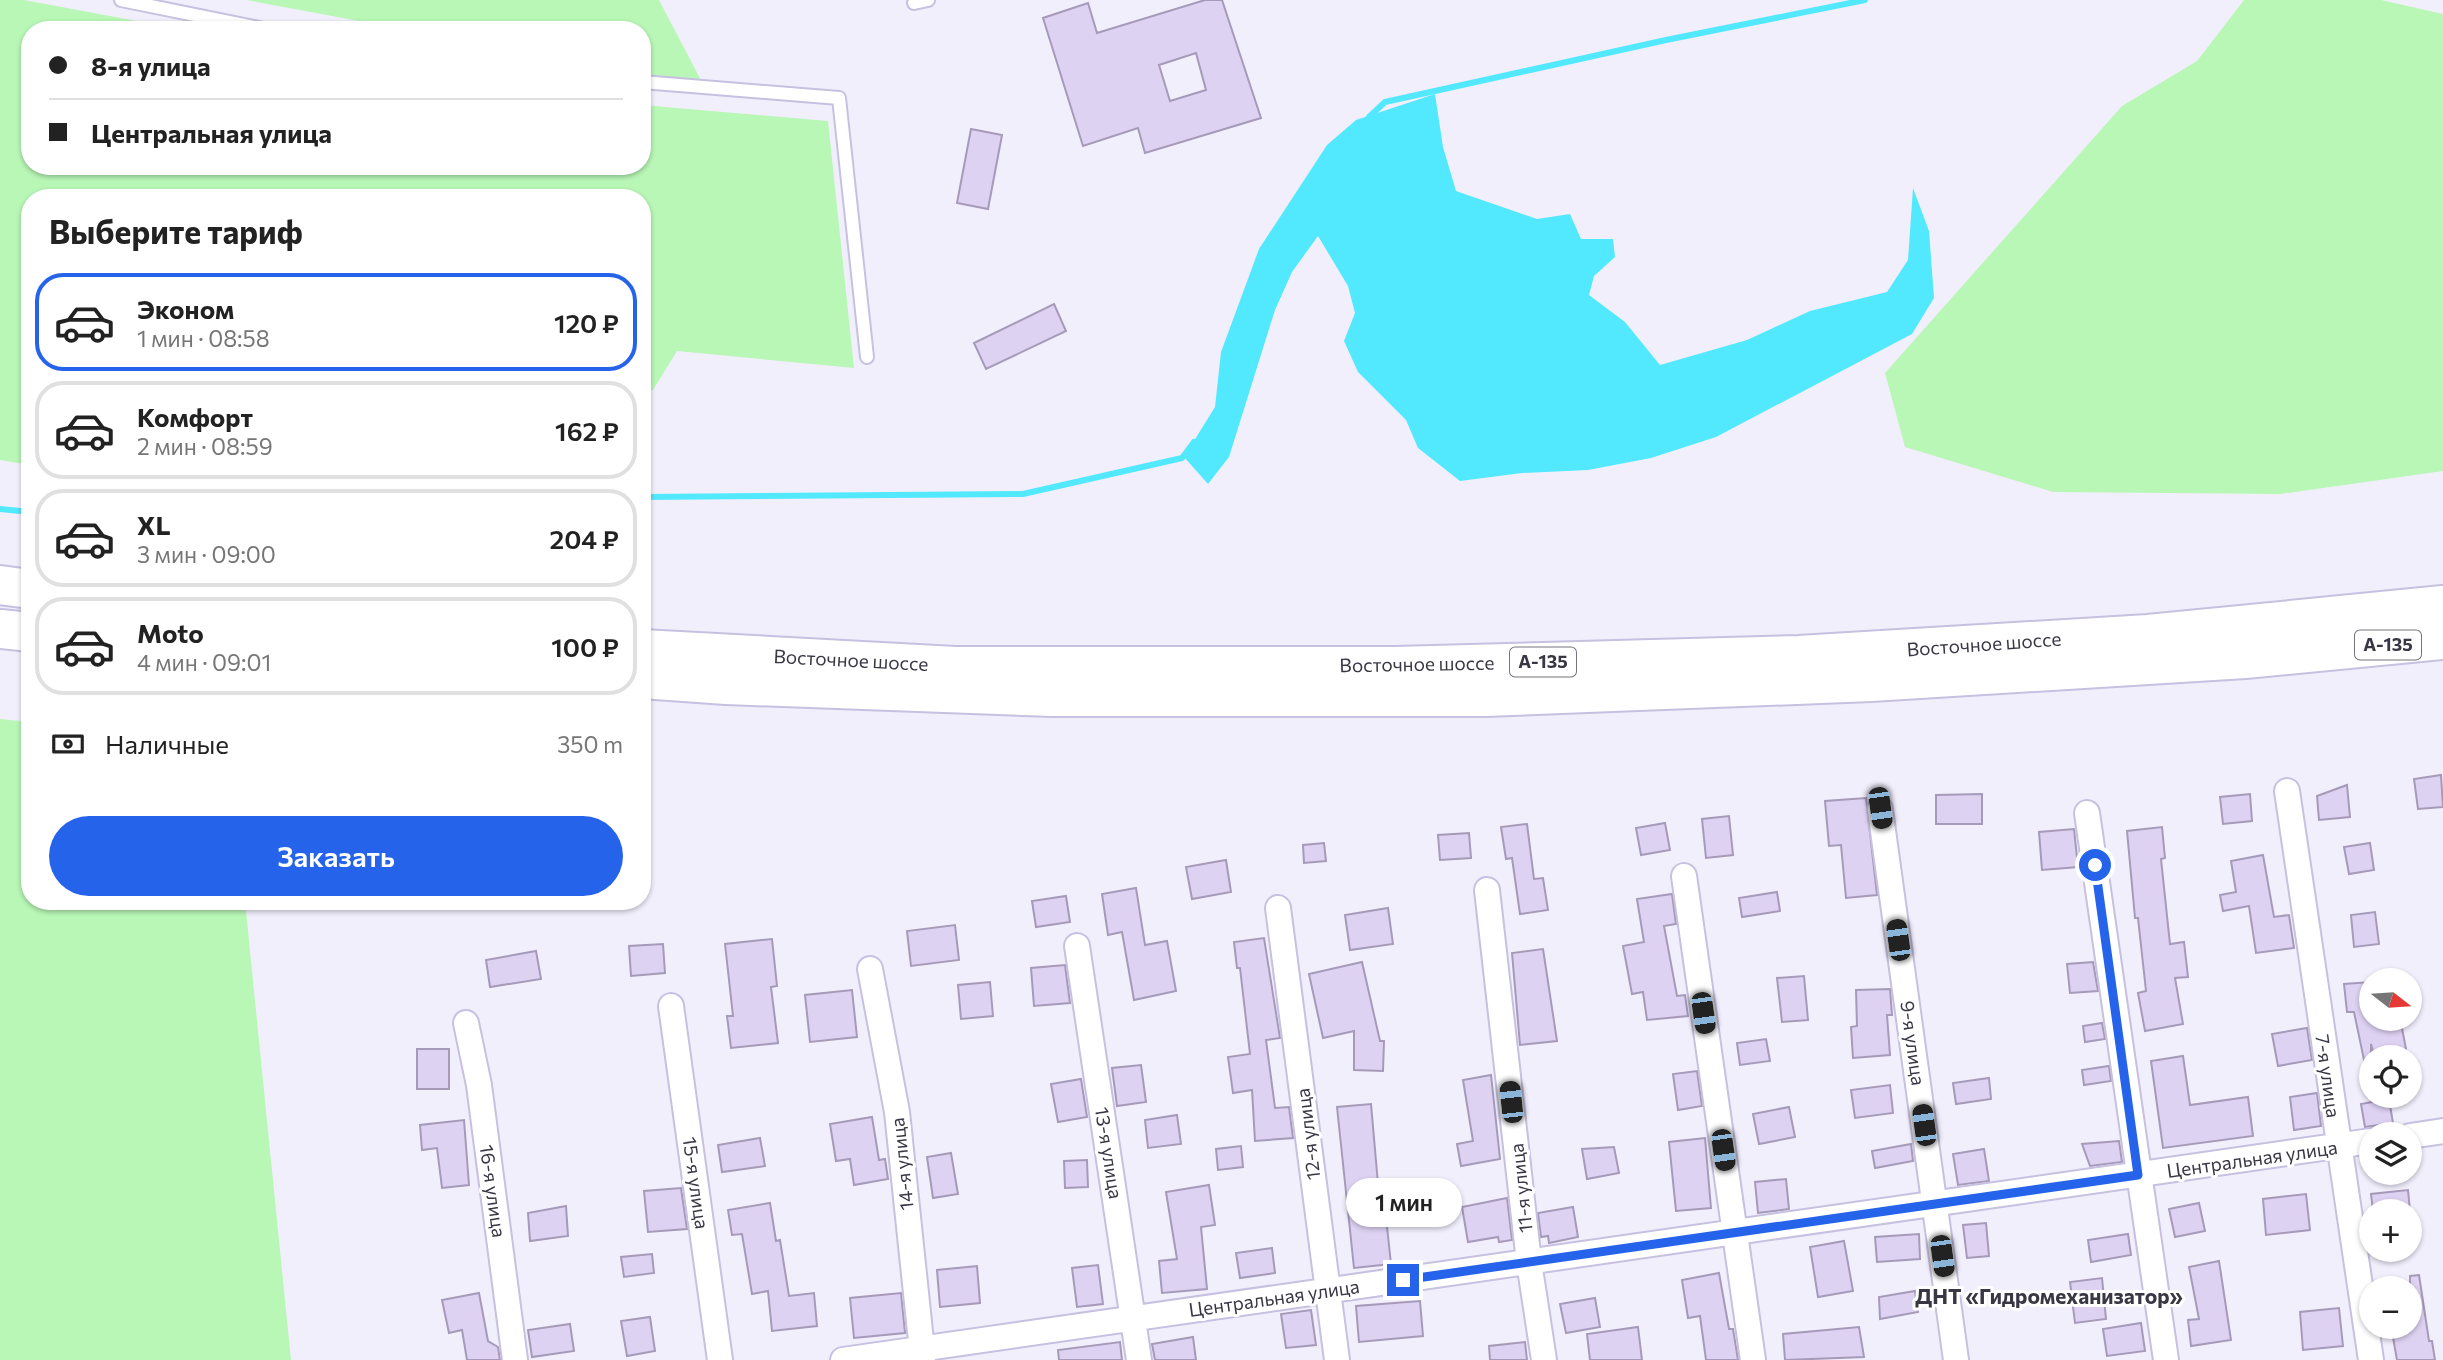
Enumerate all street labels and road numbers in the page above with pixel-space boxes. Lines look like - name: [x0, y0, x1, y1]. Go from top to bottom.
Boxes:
- street label: Восточное шоссе: [1906, 627, 2062, 660]
- road number: А-135: [2355, 630, 2421, 660]
- street label: Восточное шоссе: [773, 644, 929, 675]
- road number: А-135: [1510, 648, 1576, 676]
- street label: Восточное шоссе: [1339, 651, 1495, 676]
- street label: 9-я улица: [1896, 999, 1931, 1087]
- street label: 7-я улица: [2311, 1033, 2346, 1119]
- street label: 12-я улица: [1290, 1087, 1325, 1181]
- street label: 13-я улица: [1091, 1105, 1128, 1200]
- street label: 14-я улица: [885, 1117, 918, 1212]
- street label: 15-я улица: [679, 1135, 714, 1230]
- street label: Центральная улица: [2165, 1135, 2339, 1182]
- street label: 11-я улица: [1504, 1142, 1537, 1234]
- street label: 16-я улица: [476, 1143, 511, 1239]
- street label: Центральная улица: [1187, 1274, 1361, 1321]

